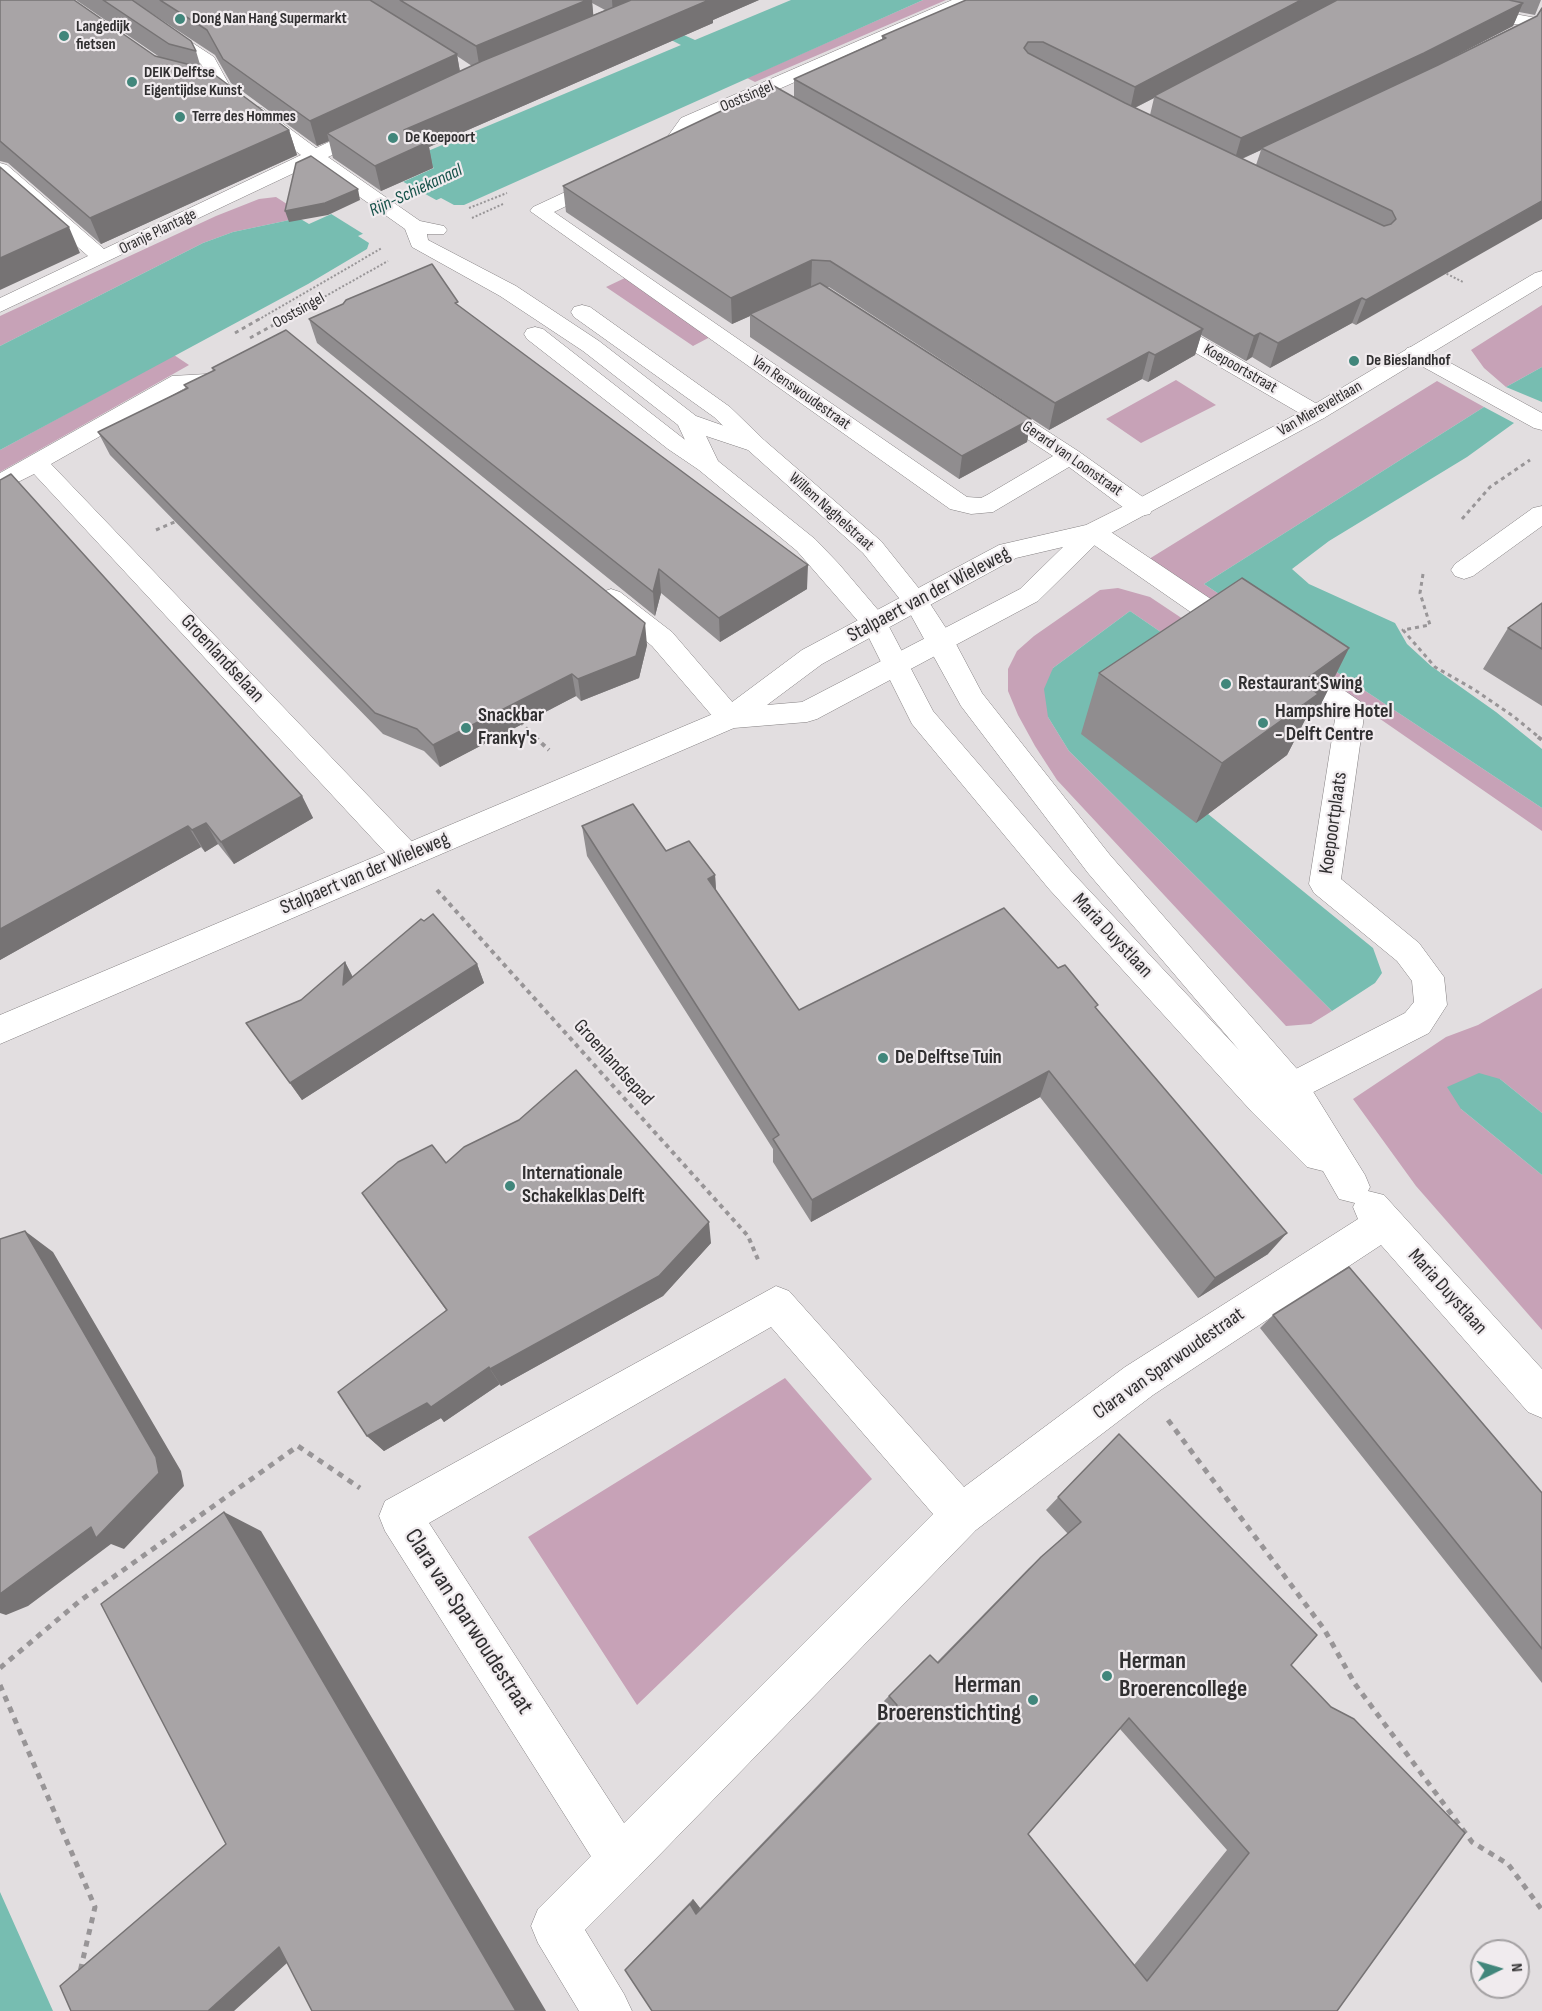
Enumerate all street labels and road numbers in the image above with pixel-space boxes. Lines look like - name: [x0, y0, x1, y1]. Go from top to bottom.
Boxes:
- street label: Oostsingel: [717, 77, 777, 117]
- street label: Oranje Plantage: [116, 205, 200, 259]
- street label: Oostsingel: [270, 289, 328, 333]
- street label: Koepoortstraat: [1200, 340, 1280, 398]
- street label: Van Renswoudestraat: [748, 352, 854, 434]
- street label: Van Miereveltlaan: [1274, 377, 1366, 441]
- street label: Gerard van Loonstraat: [1018, 417, 1126, 501]
- street label: Willem Naghelstraat: [785, 469, 877, 555]
- street label: Stalpaert van der Wieleweg: [843, 542, 1015, 648]
- street label: Groenlandselaan: [175, 610, 269, 708]
- street label: Koepoortplaats: [1315, 771, 1353, 875]
- street label: Stalpaert van der Wieleweg: [277, 828, 453, 920]
- street label: Maria Duystlaan: [1067, 889, 1157, 983]
- street label: Groenlandsepad: [568, 1015, 658, 1111]
- street label: Maria Duystlaan: [1402, 1244, 1492, 1340]
- street label: Clara van Sparwoudestraat: [1089, 1303, 1249, 1425]
- street label: Clara van Sparwoudestraat: [397, 1524, 539, 1720]

